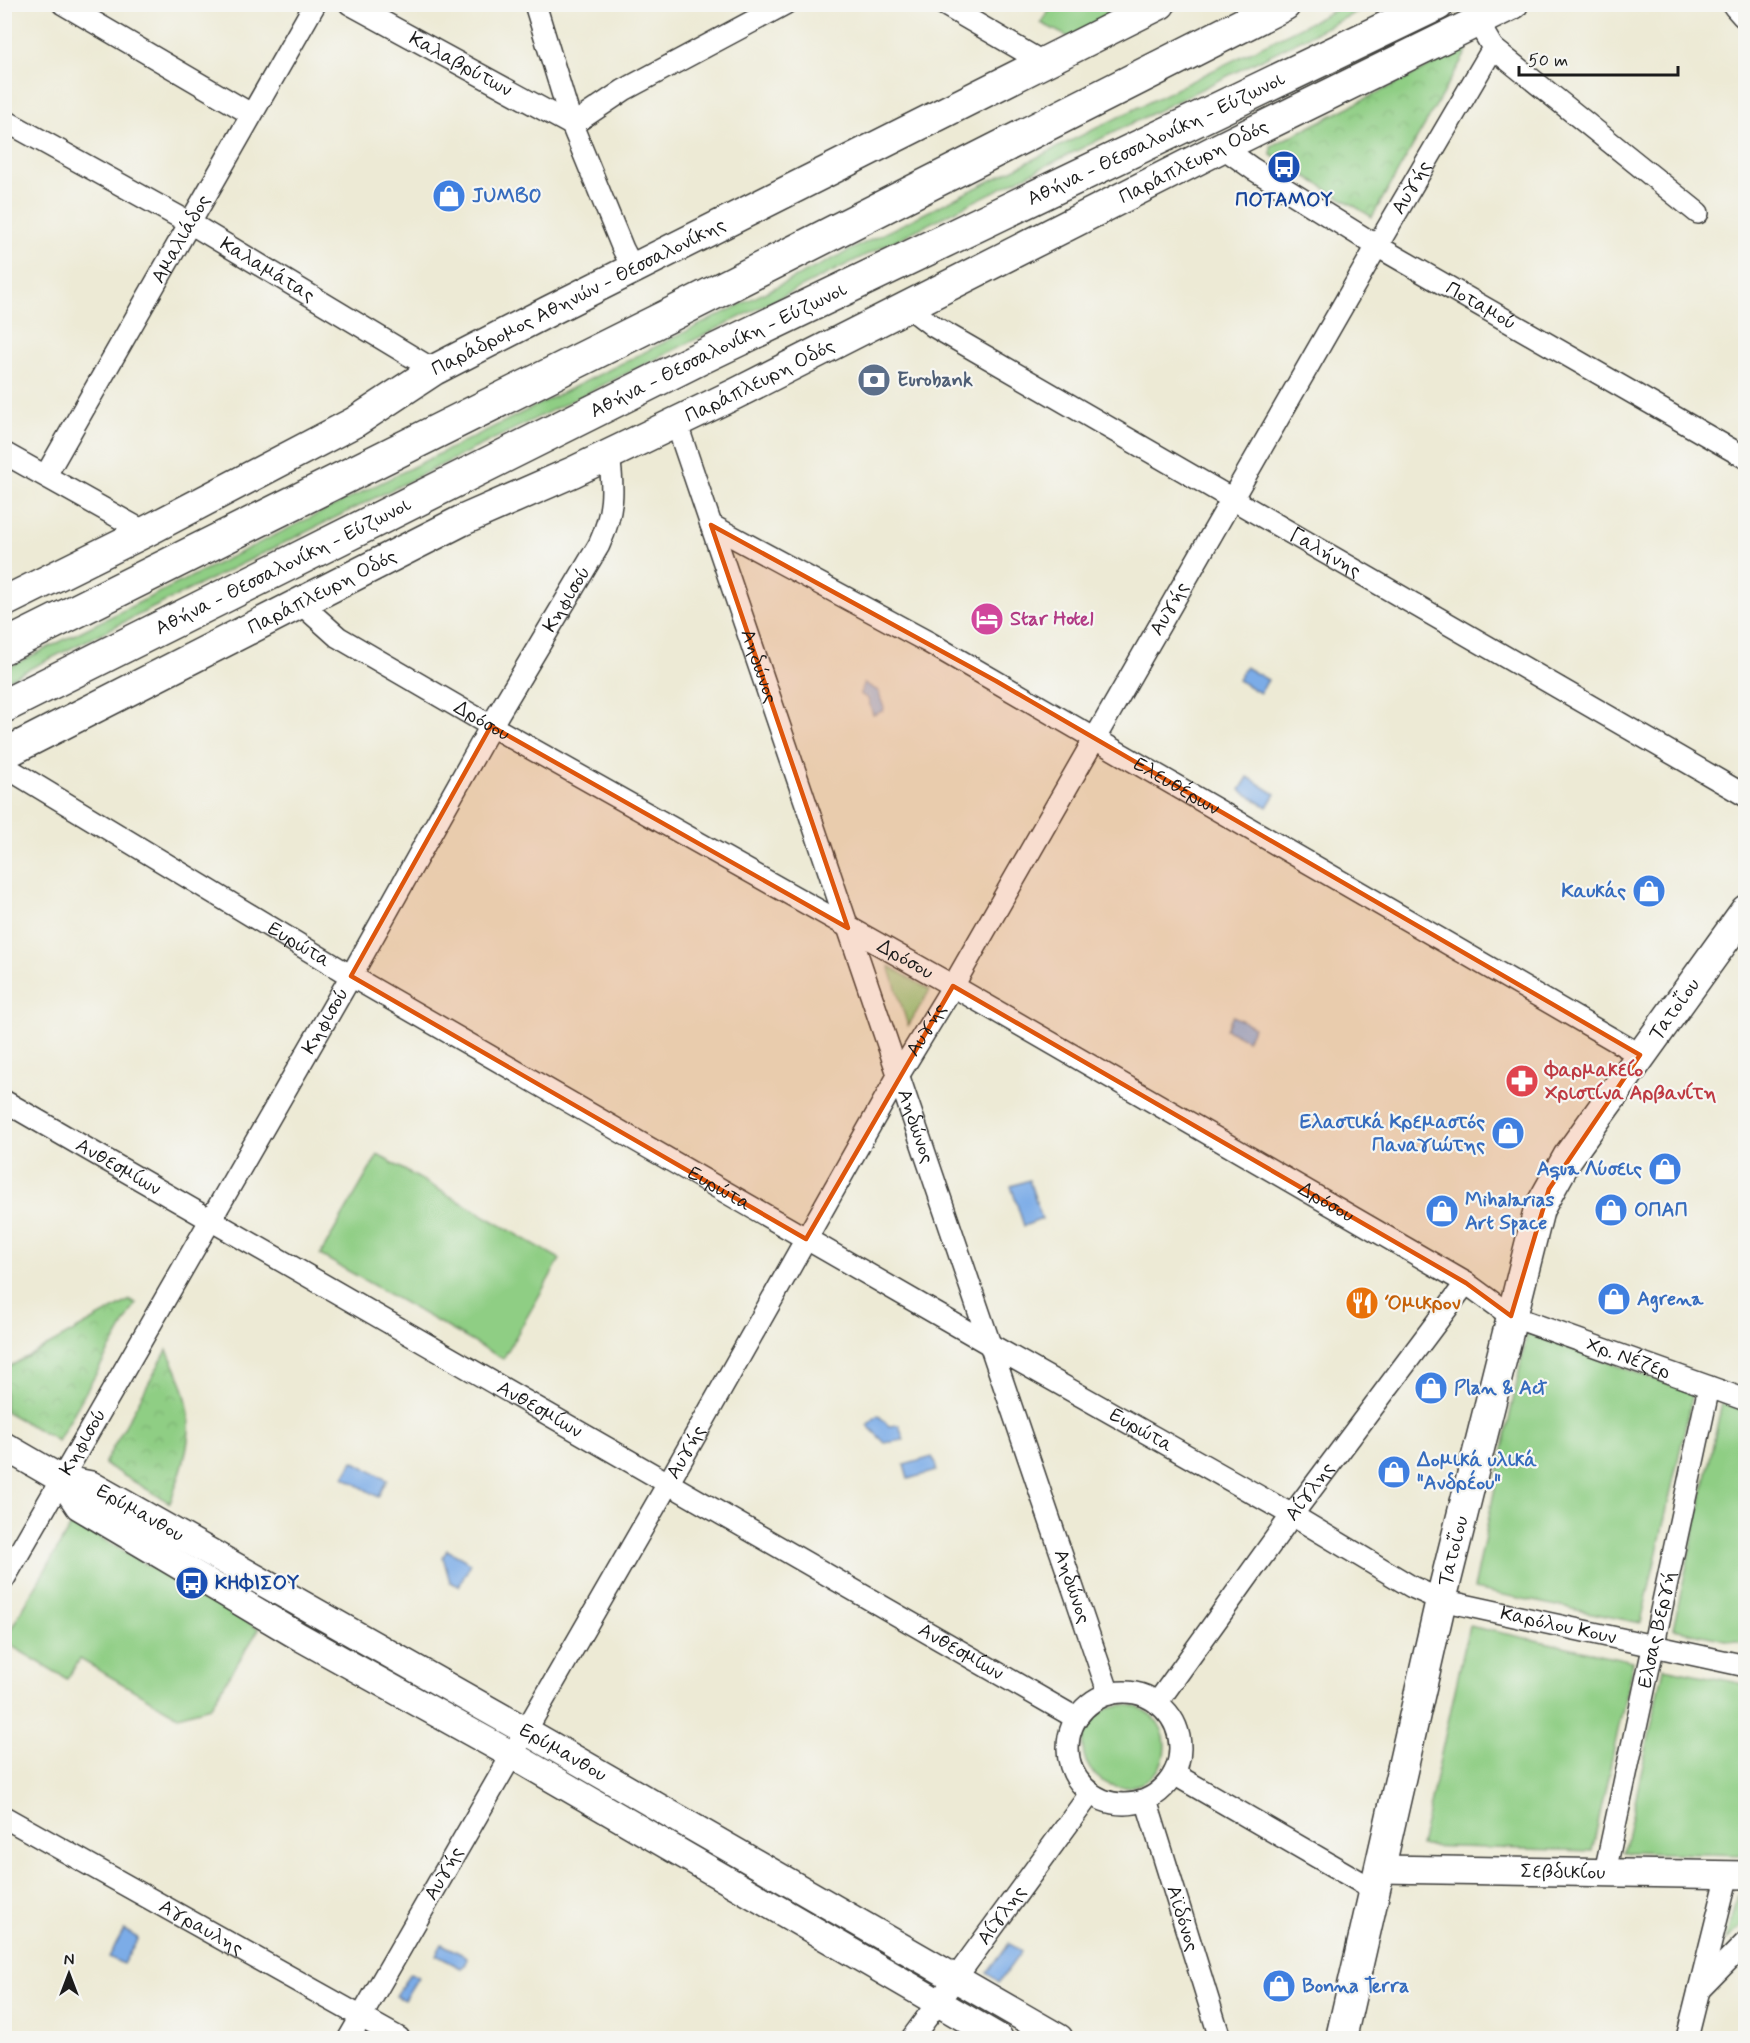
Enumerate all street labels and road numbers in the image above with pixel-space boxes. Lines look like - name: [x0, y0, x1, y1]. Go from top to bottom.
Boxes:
- street label: Καλαβρύτων: [404, 25, 517, 103]
- street label: Αθήνα - Θεσσαλονίκη - Εύζωνοι: [1023, 65, 1290, 212]
- street label: Παράπλευρη Οδός: [1114, 113, 1273, 211]
- street label: Αυγής: [1385, 155, 1438, 219]
- street label: Αμαλιάδος: [145, 189, 217, 288]
- street label: Παράδρομος Αθηνών - Θεσσαλονίκης: [427, 211, 730, 383]
- street label: Καλαμάτας: [215, 231, 320, 309]
- street label: Ποταμού: [1441, 275, 1521, 337]
- street label: Αθήνα - Θεσσαλονίκη - Εύζωνοι: [585, 276, 852, 424]
- street label: Παράπλευρη Οδός: [680, 332, 839, 430]
- street label: Αθήνα - Θεσσαλονίκη - Εύζωνοι: [150, 491, 416, 642]
- street label: Γαλήνης: [1285, 521, 1366, 584]
- street label: Παράπλευρη Οδός: [243, 542, 401, 641]
- street label: Κηφισού: [536, 561, 597, 637]
- street label: Αυγής: [1143, 577, 1195, 641]
- street label: Αηδώνος: [734, 625, 784, 707]
- street label: Δρόσου: [449, 694, 515, 748]
- street label: Ελευθέρων: [1129, 751, 1225, 822]
- street label: Ευρώτα: [263, 915, 336, 974]
- street label: Δρόσου: [872, 933, 939, 986]
- street label: Τατοΐου: [1643, 972, 1706, 1046]
- street label: Κηφισού: [295, 982, 355, 1059]
- street label: Αυγής: [900, 998, 953, 1061]
- street label: Αηδώνος: [891, 1086, 941, 1167]
- street label: Ανθεσμίων: [71, 1132, 166, 1202]
- street label: Ευρώτα: [683, 1160, 756, 1218]
- street label: Δρόσου: [1293, 1175, 1359, 1229]
- street label: Χρ. Νέζερ: [1583, 1331, 1674, 1386]
- street label: Ανθεσμίων: [492, 1374, 587, 1445]
- street label: Ευρώτα: [1105, 1401, 1178, 1459]
- street label: Κηφισού: [53, 1404, 113, 1480]
- street label: Αυγής: [660, 1420, 712, 1484]
- street label: Αίγλης: [1279, 1456, 1341, 1526]
- street label: Ερύμανθου: [91, 1477, 189, 1548]
- street label: Τατοΐου: [1432, 1513, 1475, 1589]
- street label: Αηδώνος: [1047, 1546, 1098, 1627]
- street label: Ελσας Βεργή: [1631, 1568, 1683, 1691]
- street label: Καρόλου Κουν: [1498, 1600, 1619, 1651]
- street label: Ανθεσμίων: [913, 1616, 1009, 1687]
- street label: Ερύμανθου: [514, 1717, 612, 1788]
- street label: Αυγής: [418, 1841, 470, 1905]
- street label: Σεβδικίου: [1520, 1858, 1606, 1886]
- street label: Αίγλης: [971, 1880, 1032, 1950]
- street label: Αϊδόνος: [1160, 1882, 1206, 1955]
- street label: Αγραυλης: [154, 1893, 249, 1962]

